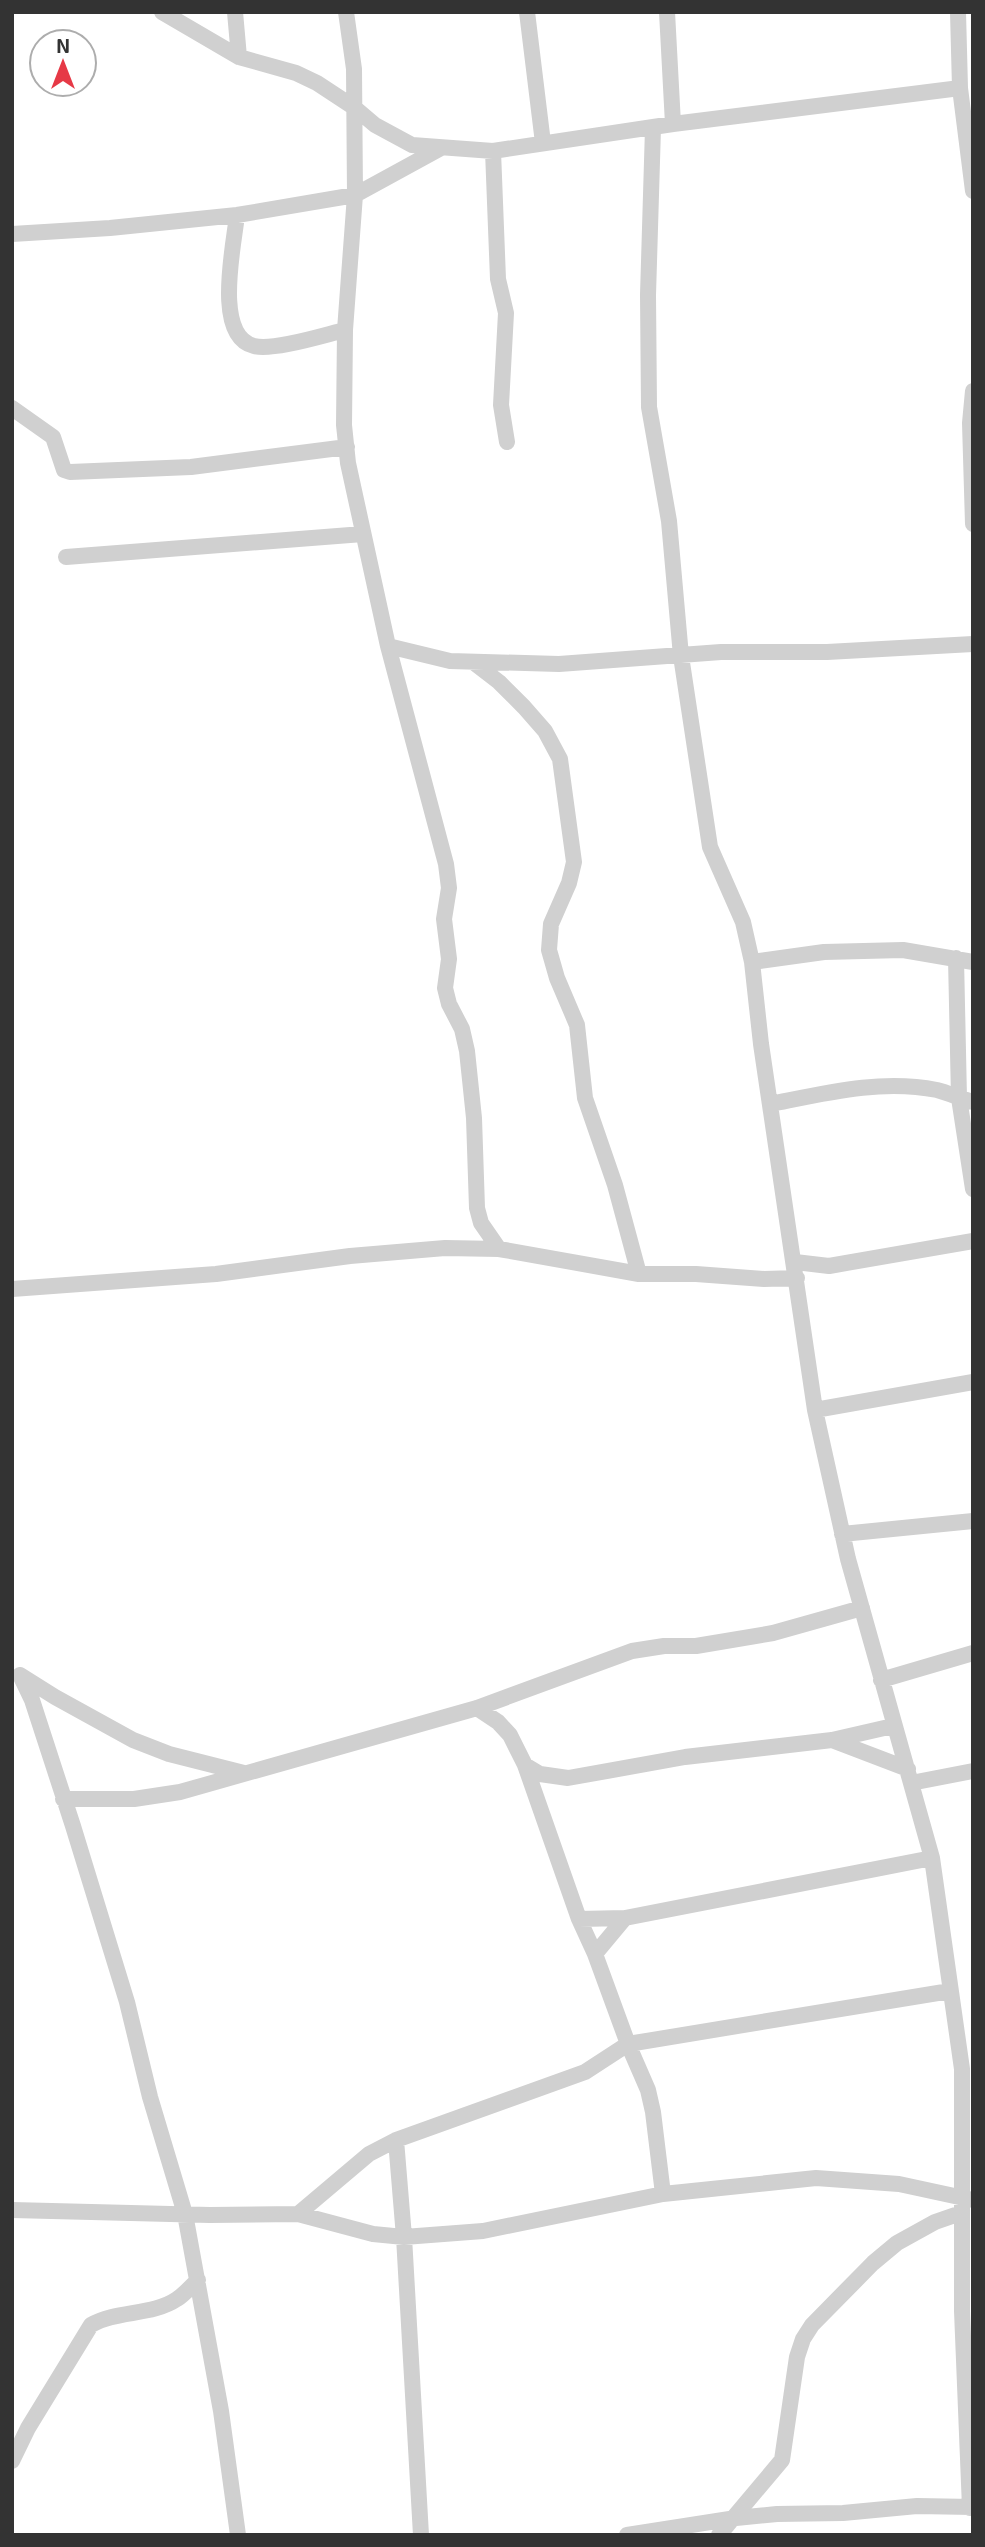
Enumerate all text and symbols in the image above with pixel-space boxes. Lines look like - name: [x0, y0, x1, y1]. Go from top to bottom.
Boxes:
- north arrow: [28, 28, 98, 98]
- text: N: [56, 34, 70, 57]

